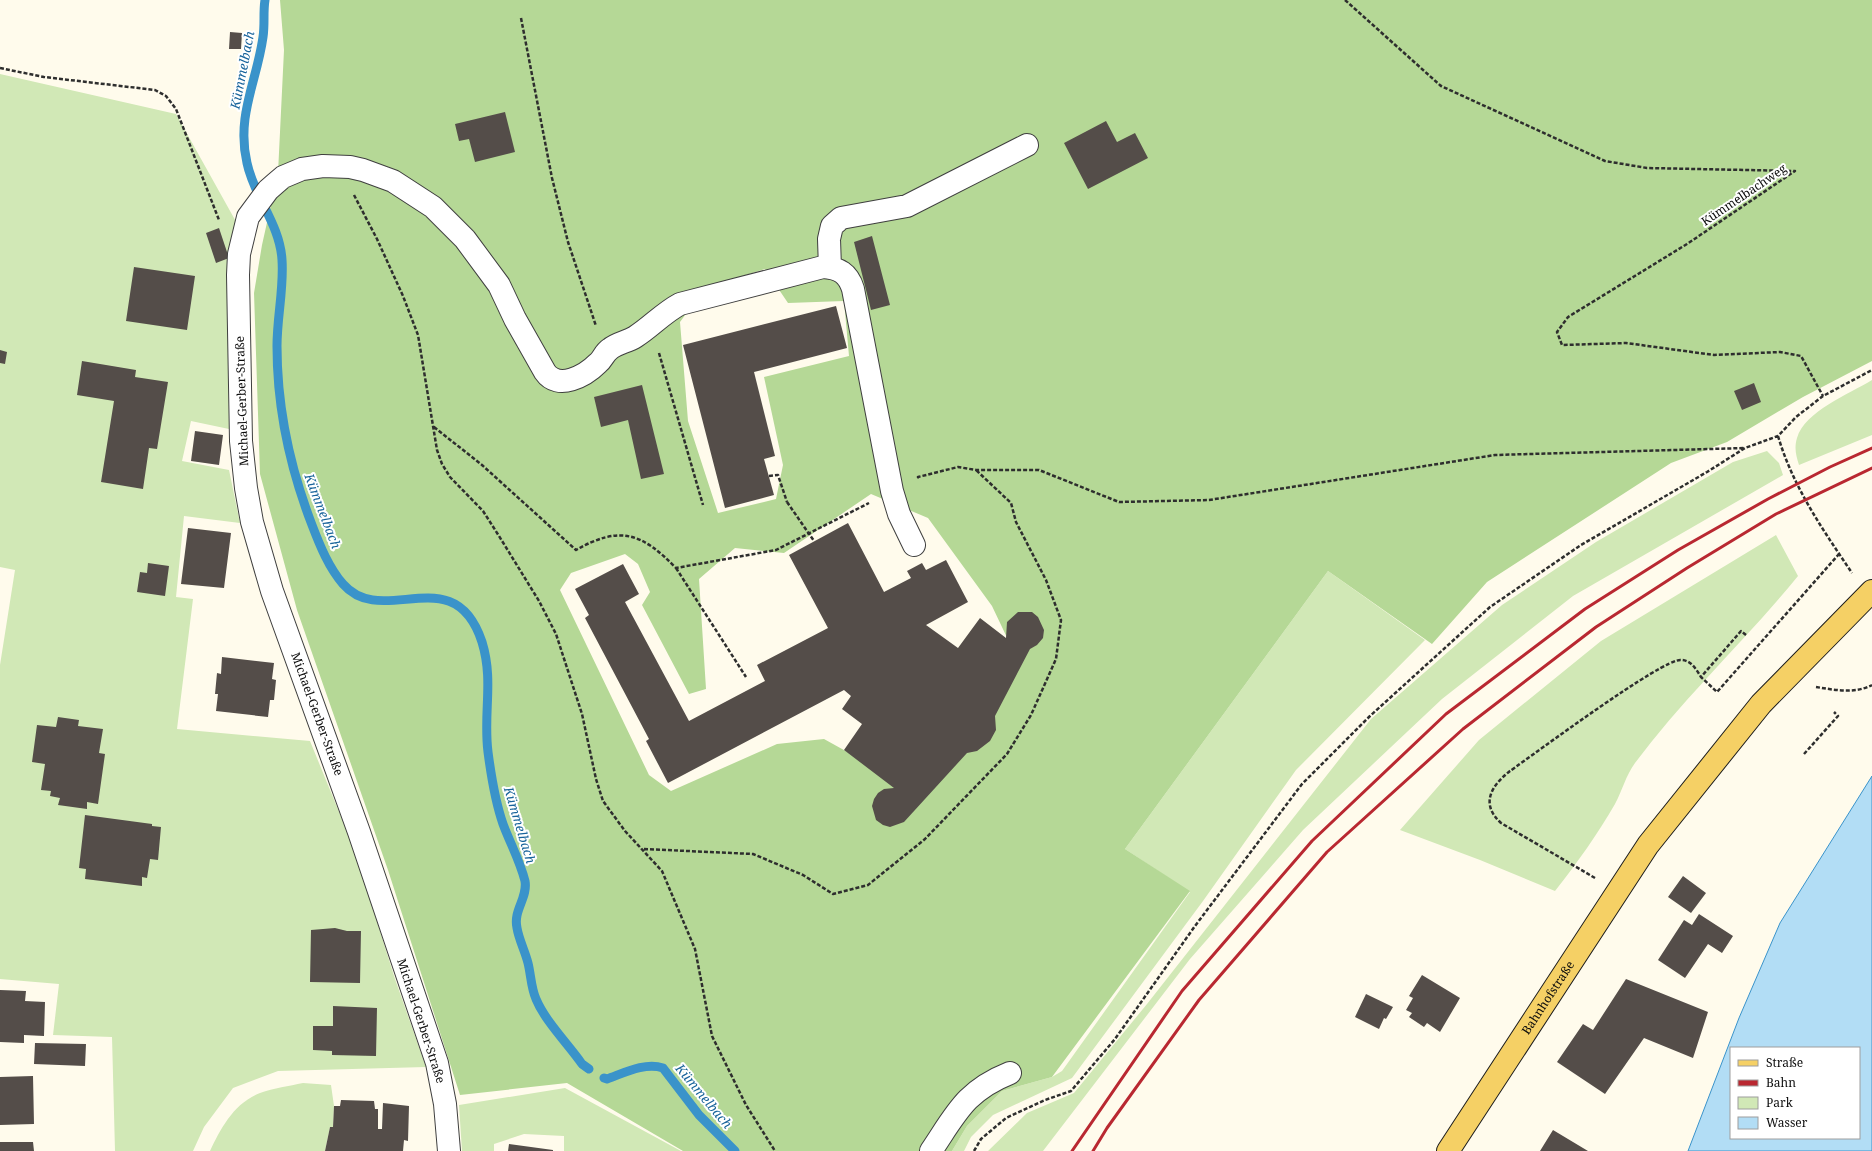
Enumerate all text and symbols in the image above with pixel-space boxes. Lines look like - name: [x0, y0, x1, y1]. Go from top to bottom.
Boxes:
- water label: Kümmelbach: [225, 29, 258, 112]
- street label: Kümmelbachweg: [1698, 159, 1790, 229]
- street label: Michael-Gerber-Straße: [231, 336, 252, 466]
- water label: Kümmelbach: [300, 470, 346, 551]
- street label: Michael-Gerber-Straße: [287, 650, 348, 778]
- water label: Kümmelbach: [500, 784, 540, 866]
- street label: Michael-Gerber-Straße: [393, 956, 450, 1085]
- street label: Bahnhofstraße: [1517, 957, 1578, 1038]
- legend: [1730, 1047, 1860, 1139]
- text: Straße: [1766, 1054, 1803, 1071]
- water label: Kümmelbach: [671, 1059, 736, 1132]
- text: Bahn: [1766, 1074, 1796, 1091]
- text: Park: [1766, 1094, 1794, 1111]
- text: Wasser: [1766, 1114, 1808, 1131]

